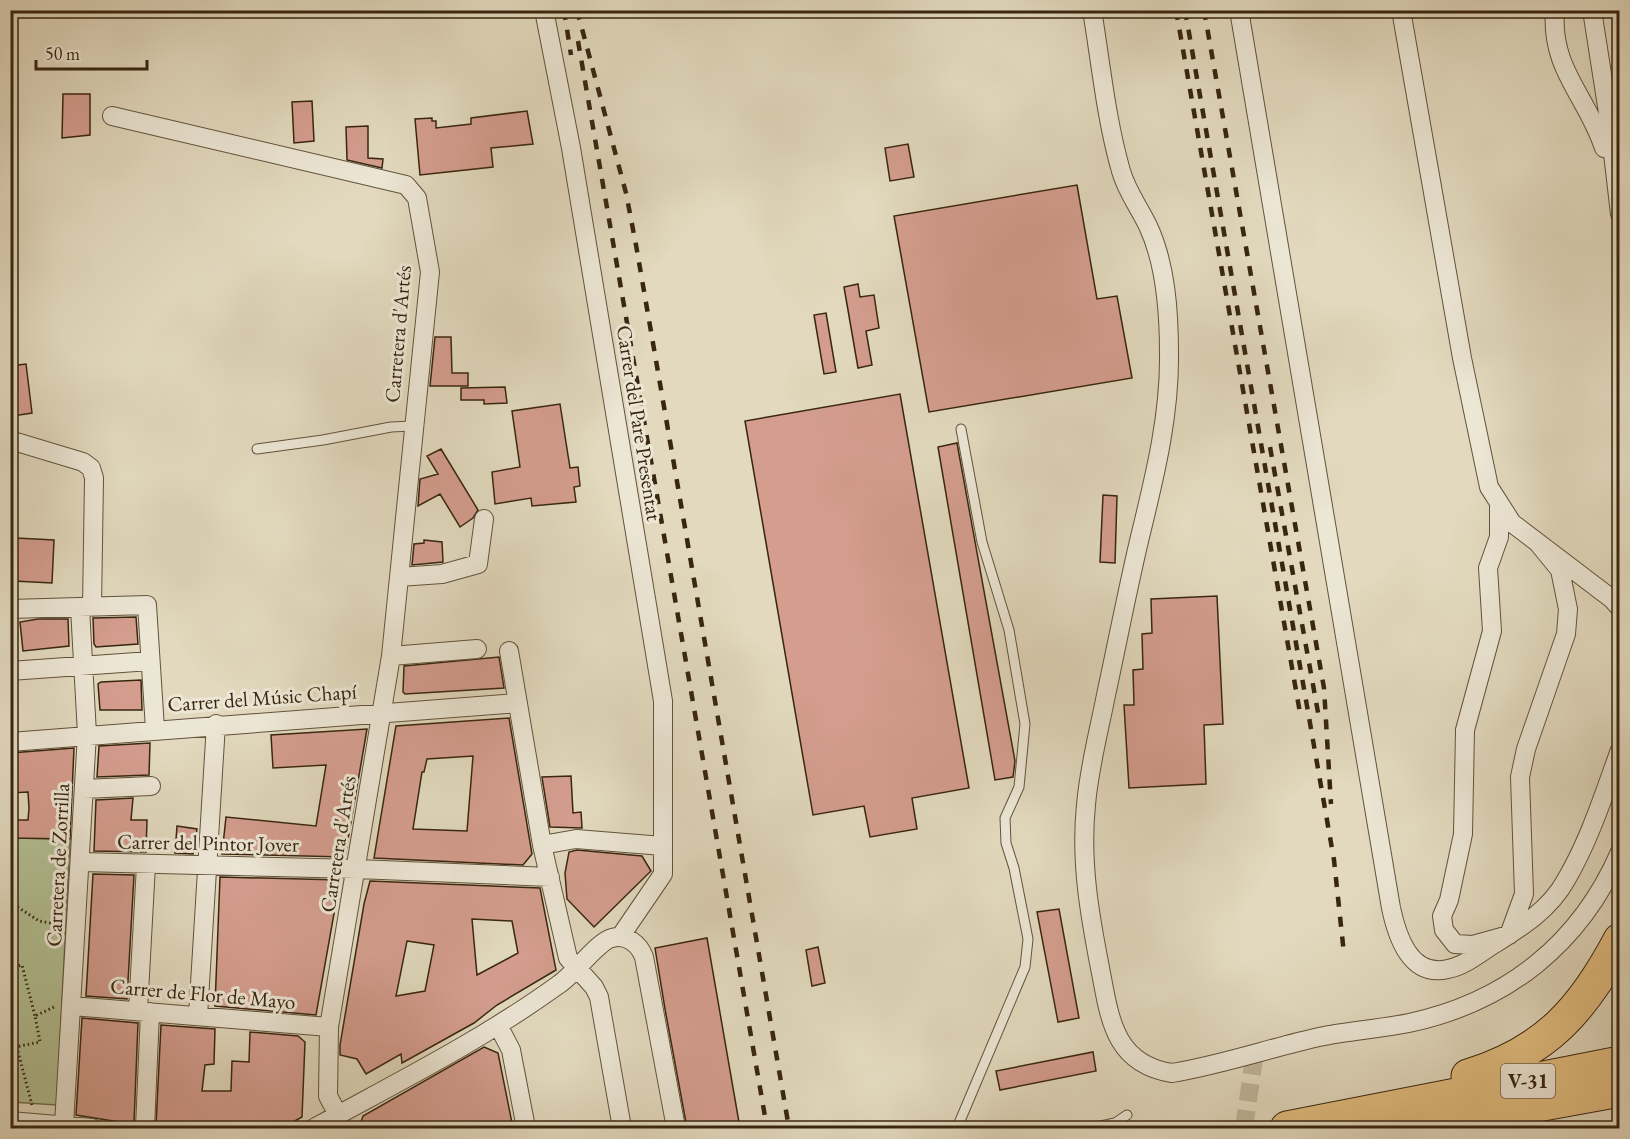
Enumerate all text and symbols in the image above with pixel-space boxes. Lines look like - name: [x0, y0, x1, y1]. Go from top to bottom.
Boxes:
- scale bar: [36, 33, 147, 71]
- text: 50 m: [45, 42, 80, 65]
- street label: Carretera d'Artés: [378, 264, 417, 404]
- street label: Carrer del Pare Presentat: [611, 323, 668, 523]
- street label: Carrer del Músic Chapí: [166, 677, 358, 718]
- street label: Carretera d'Artés: [313, 774, 362, 914]
- street label: Carretera de Zorrilla: [40, 782, 75, 947]
- street label: Carrer del Pintor Jover: [117, 827, 299, 858]
- street label: Carrer de Flor de Mayo: [109, 972, 297, 1015]
- road number: V-31: [1501, 1064, 1555, 1098]

